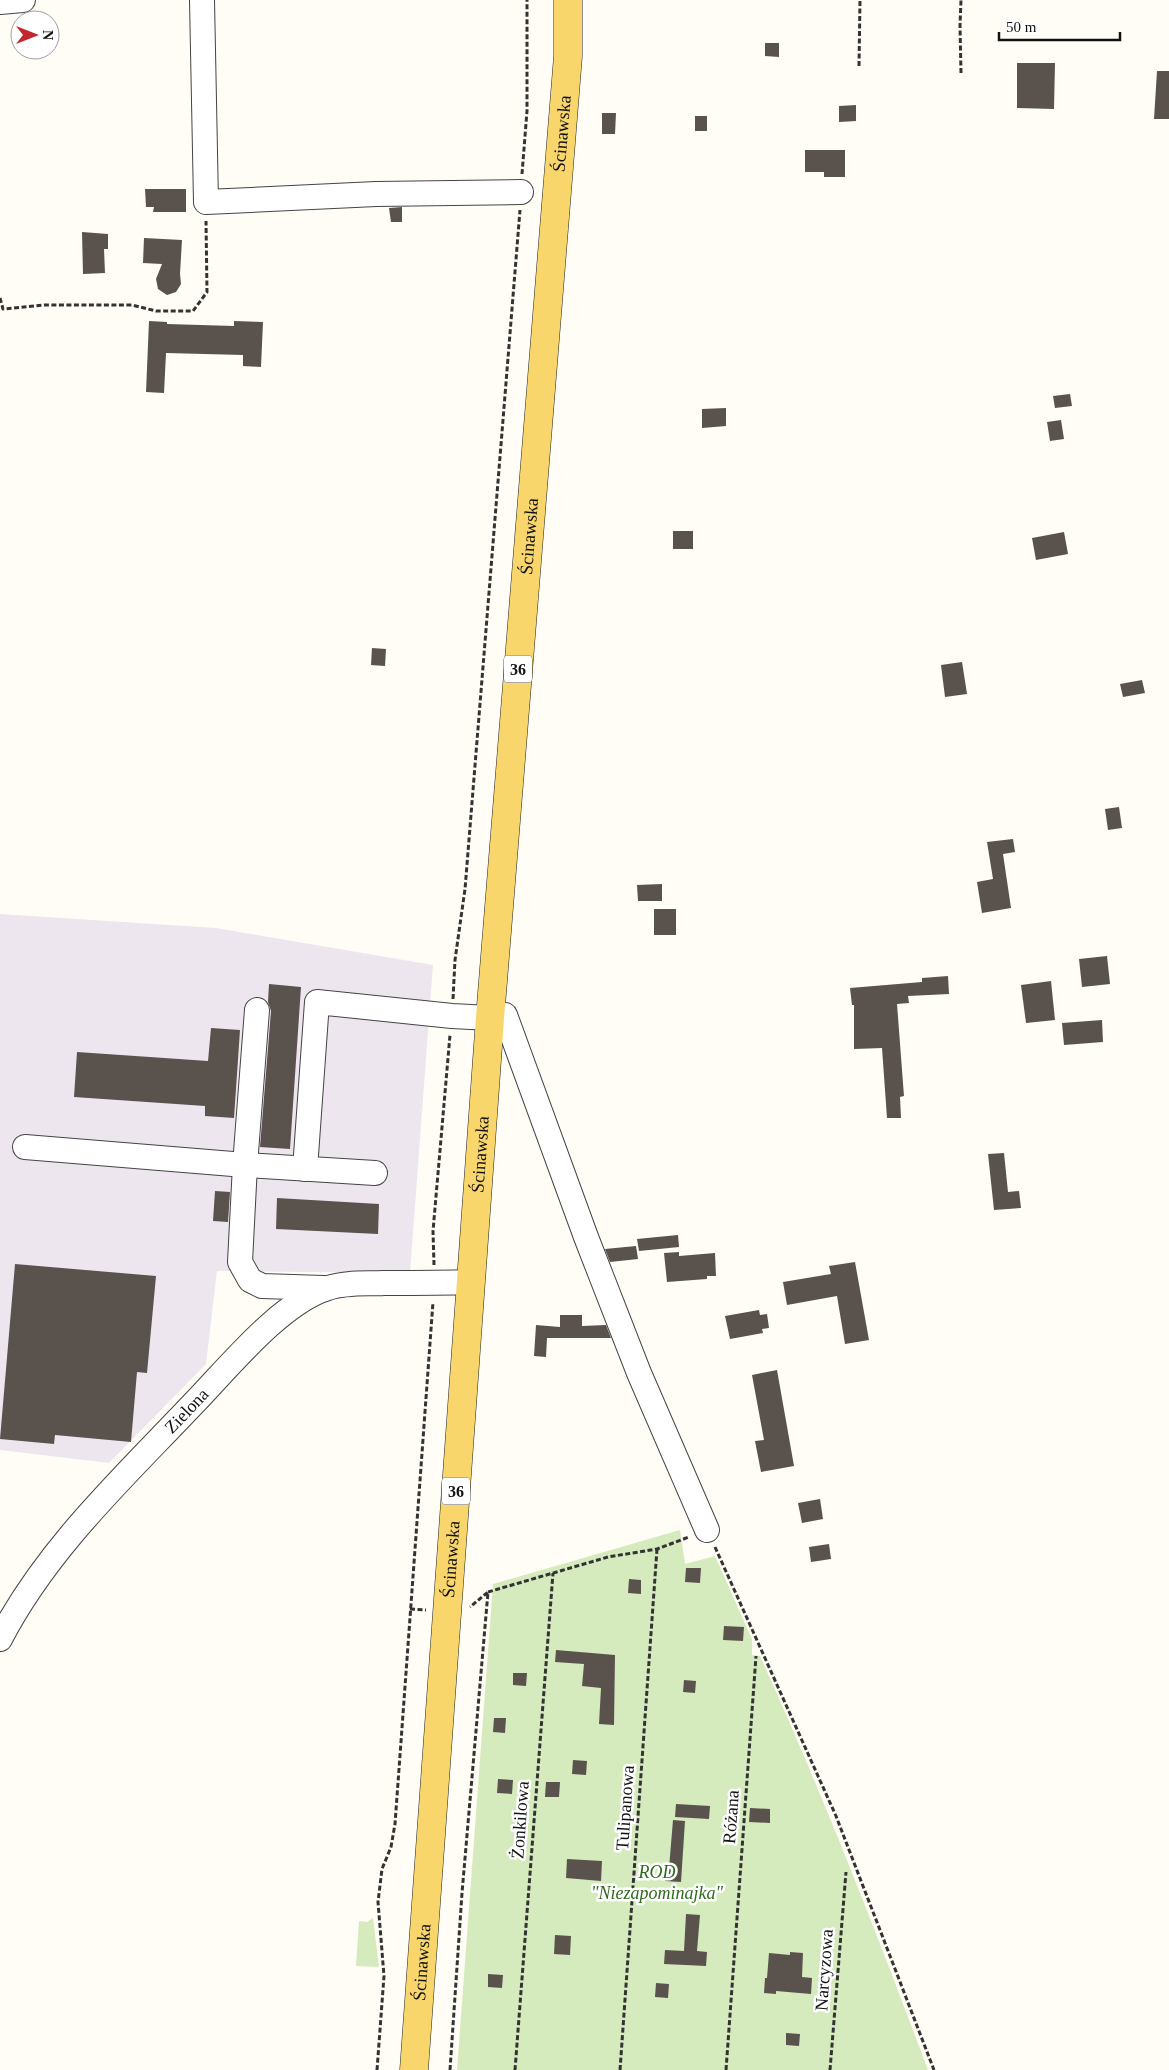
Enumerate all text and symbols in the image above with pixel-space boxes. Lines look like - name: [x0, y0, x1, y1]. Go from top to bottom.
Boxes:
- north arrow: [10, 10, 60, 60]
- scale bar: [999, 10, 1120, 42]
- text: 50 m: [1006, 19, 1037, 35]
- text: N: [40, 30, 55, 40]
- street label: Ścinawska: [548, 94, 575, 173]
- street label: Ścinawska: [515, 497, 542, 576]
- road number: 36: [504, 656, 532, 682]
- street label: Ścinawska: [466, 1115, 493, 1194]
- street label: Zielona: [161, 1384, 213, 1437]
- road number: 36: [442, 1478, 470, 1504]
- street label: Ścinawska: [437, 1520, 464, 1598]
- street label: Tulipanowa: [612, 1765, 638, 1851]
- street label: Żonkilowa: [507, 1780, 533, 1860]
- street label: Różana: [719, 1789, 743, 1845]
- park label: ROD "Niezapominajka": [591, 1862, 723, 1903]
- street label: Ścinawska: [408, 1923, 435, 2001]
- street label: Narcyzowa: [811, 1928, 837, 2012]

